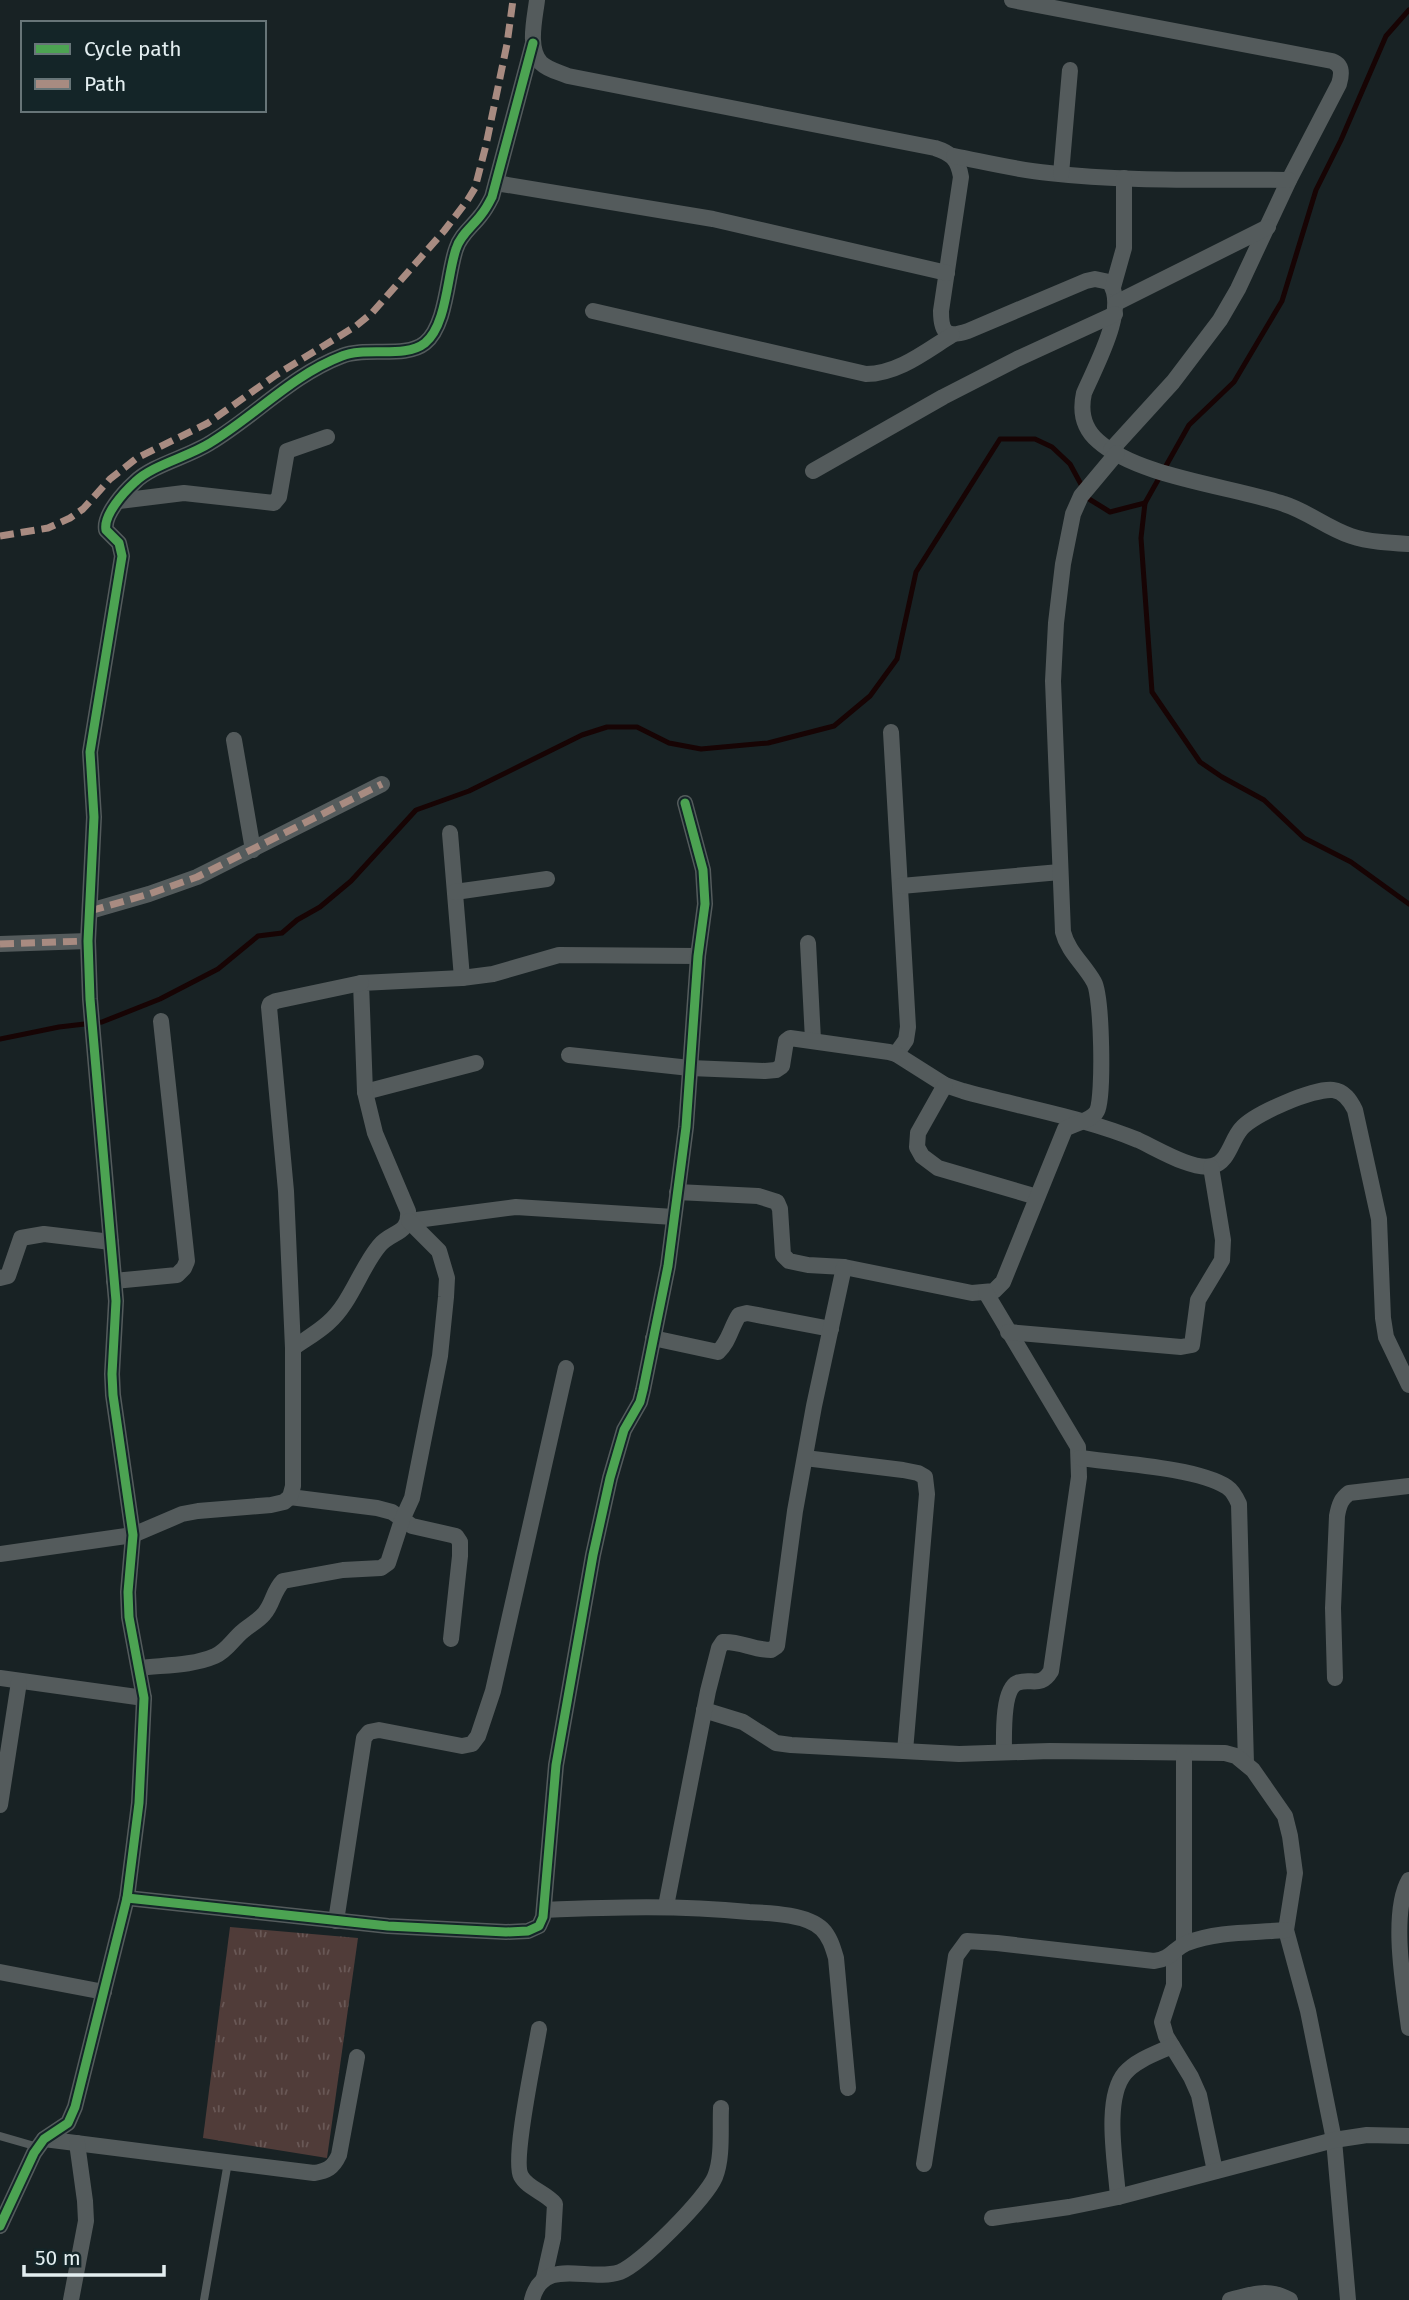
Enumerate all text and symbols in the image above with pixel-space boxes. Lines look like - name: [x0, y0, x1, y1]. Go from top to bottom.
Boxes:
- legend: [21, 21, 266, 112]
- text: Cycle path: [84, 36, 182, 62]
- text: Path: [84, 71, 126, 97]
- scale bar: [24, 2234, 164, 2278]
- text: 50 m: [35, 2245, 81, 2271]

